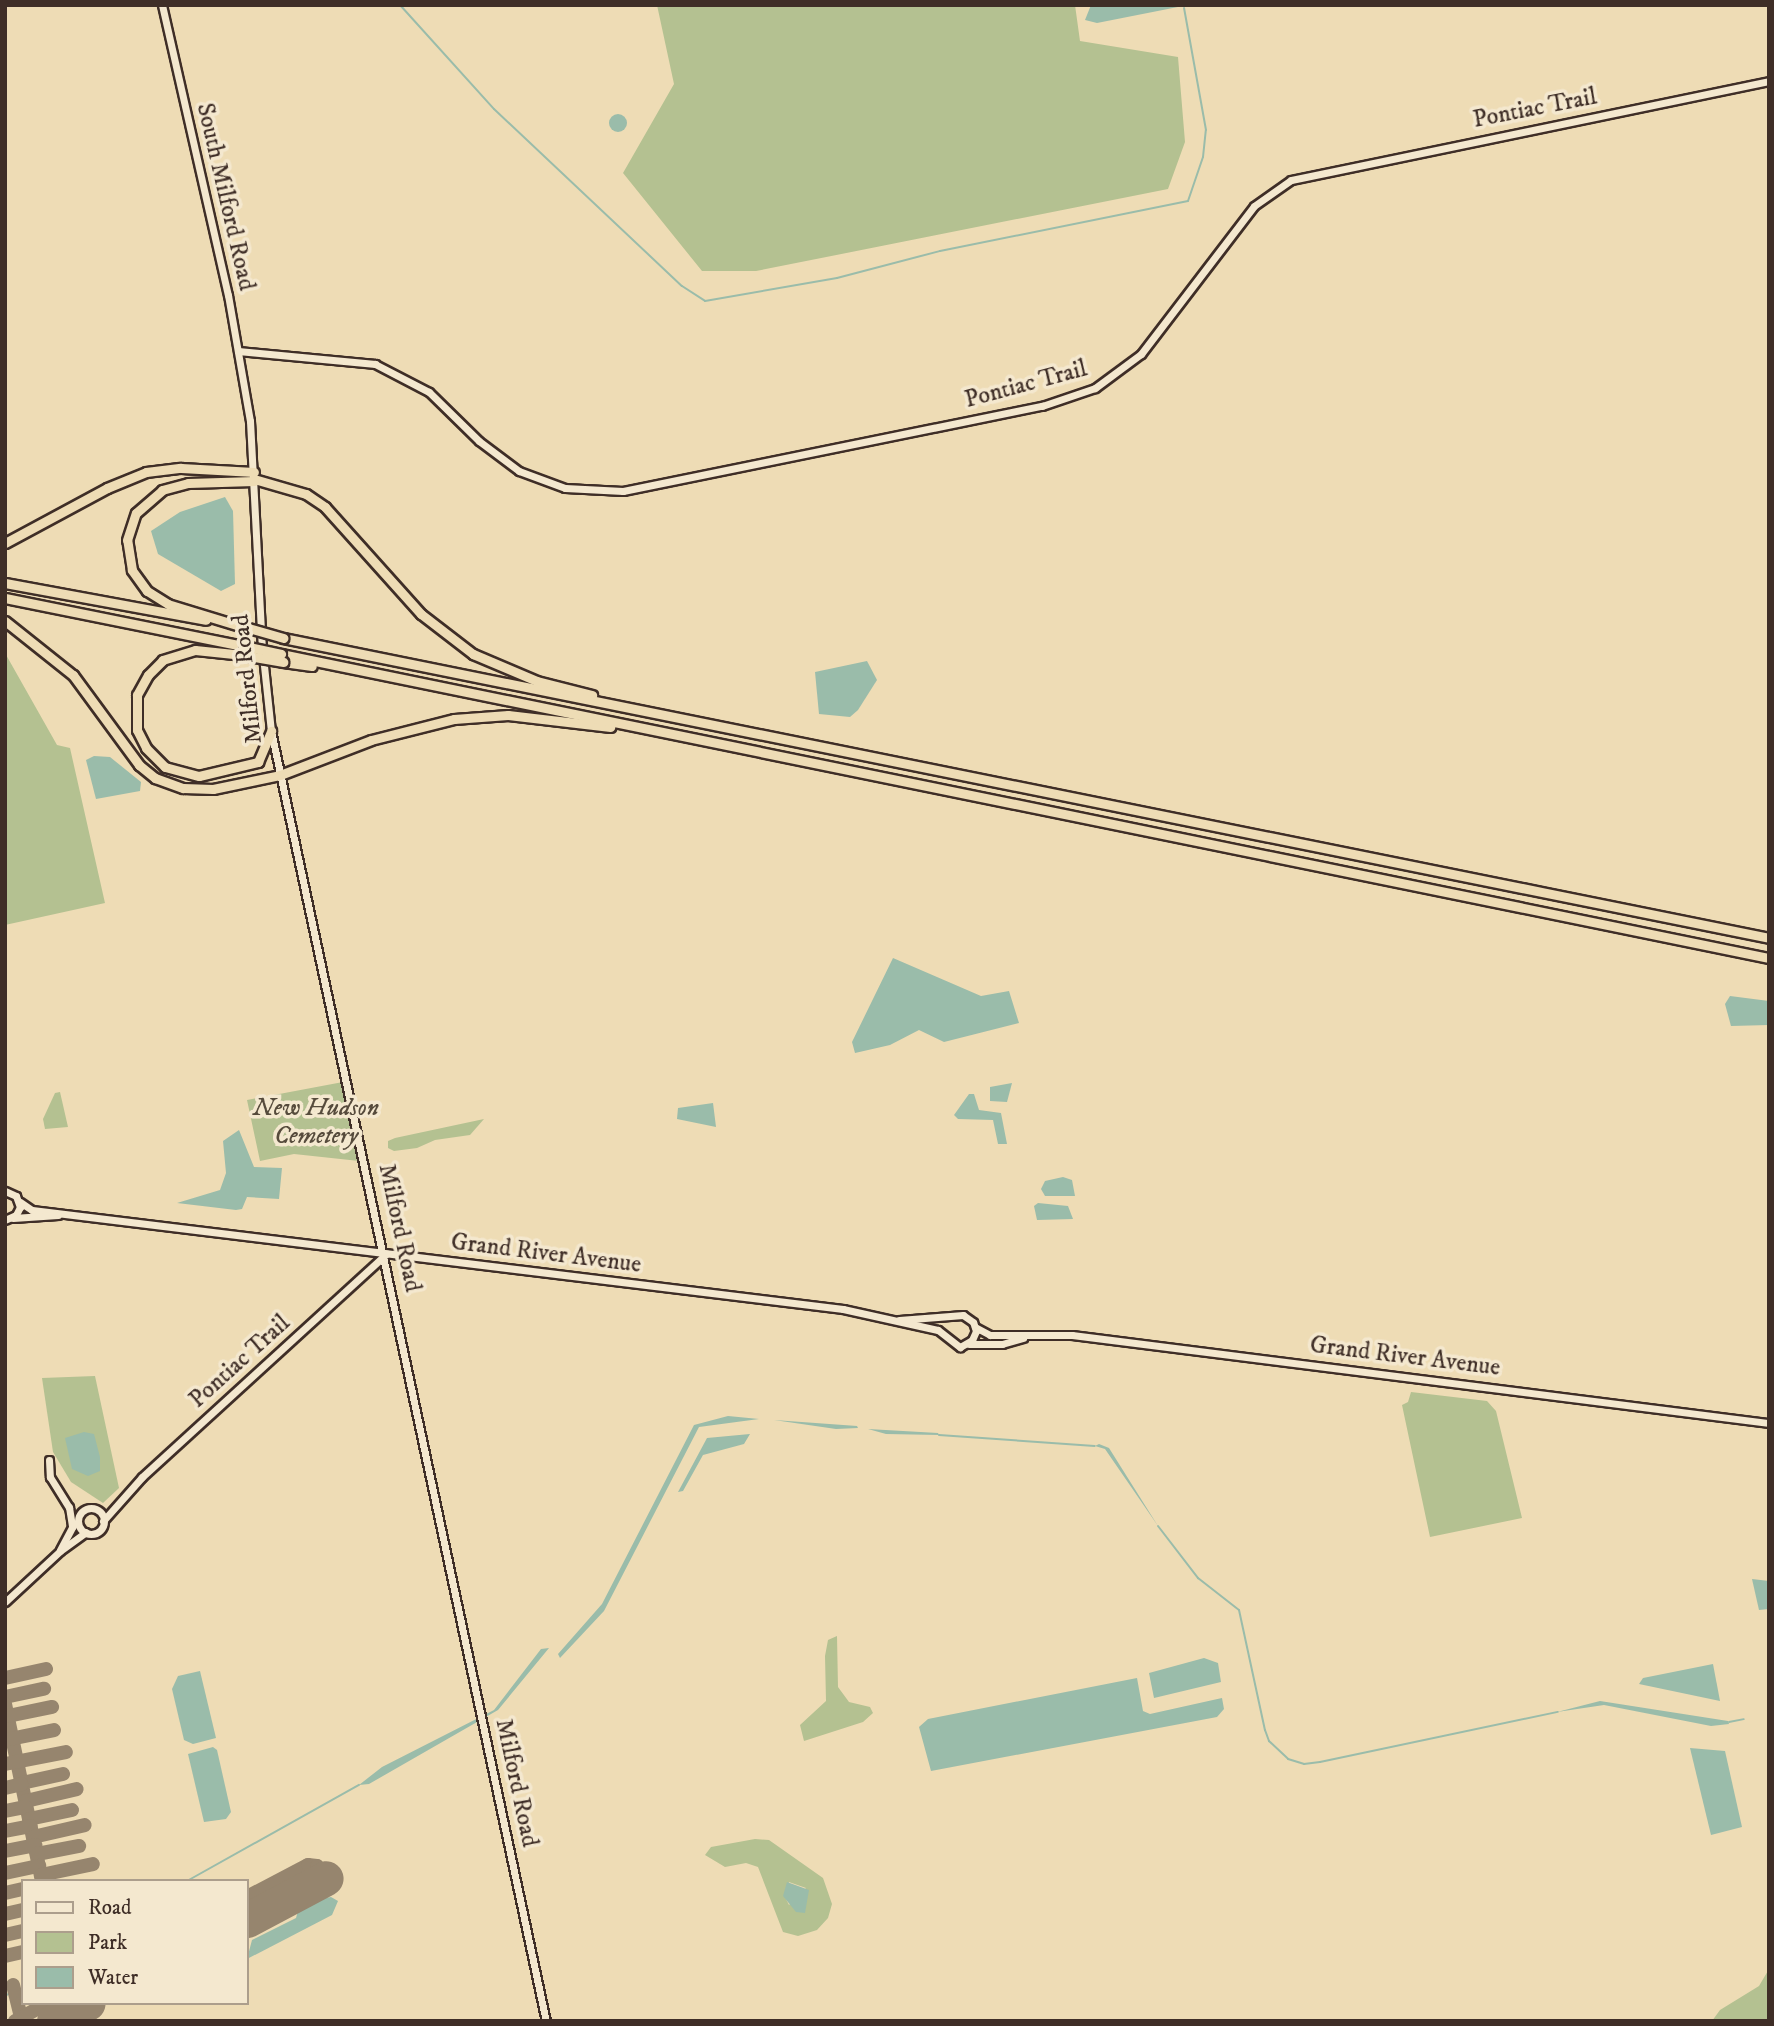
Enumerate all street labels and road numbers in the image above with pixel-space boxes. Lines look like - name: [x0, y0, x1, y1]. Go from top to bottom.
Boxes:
- street label: Pontiac Trail: [1471, 83, 1599, 135]
- street label: South Milford Road: [189, 101, 261, 293]
- street label: Pontiac Trail: [962, 355, 1090, 415]
- street label: Milford Road: [227, 613, 269, 745]
- street label: Milford Road: [371, 1161, 427, 1295]
- street label: Grand River Avenue: [449, 1228, 643, 1280]
- street label: Pontiac Trail: [184, 1309, 296, 1415]
- street label: Grand River Avenue: [1308, 1331, 1502, 1383]
- street label: Milford Road: [488, 1716, 544, 1850]

